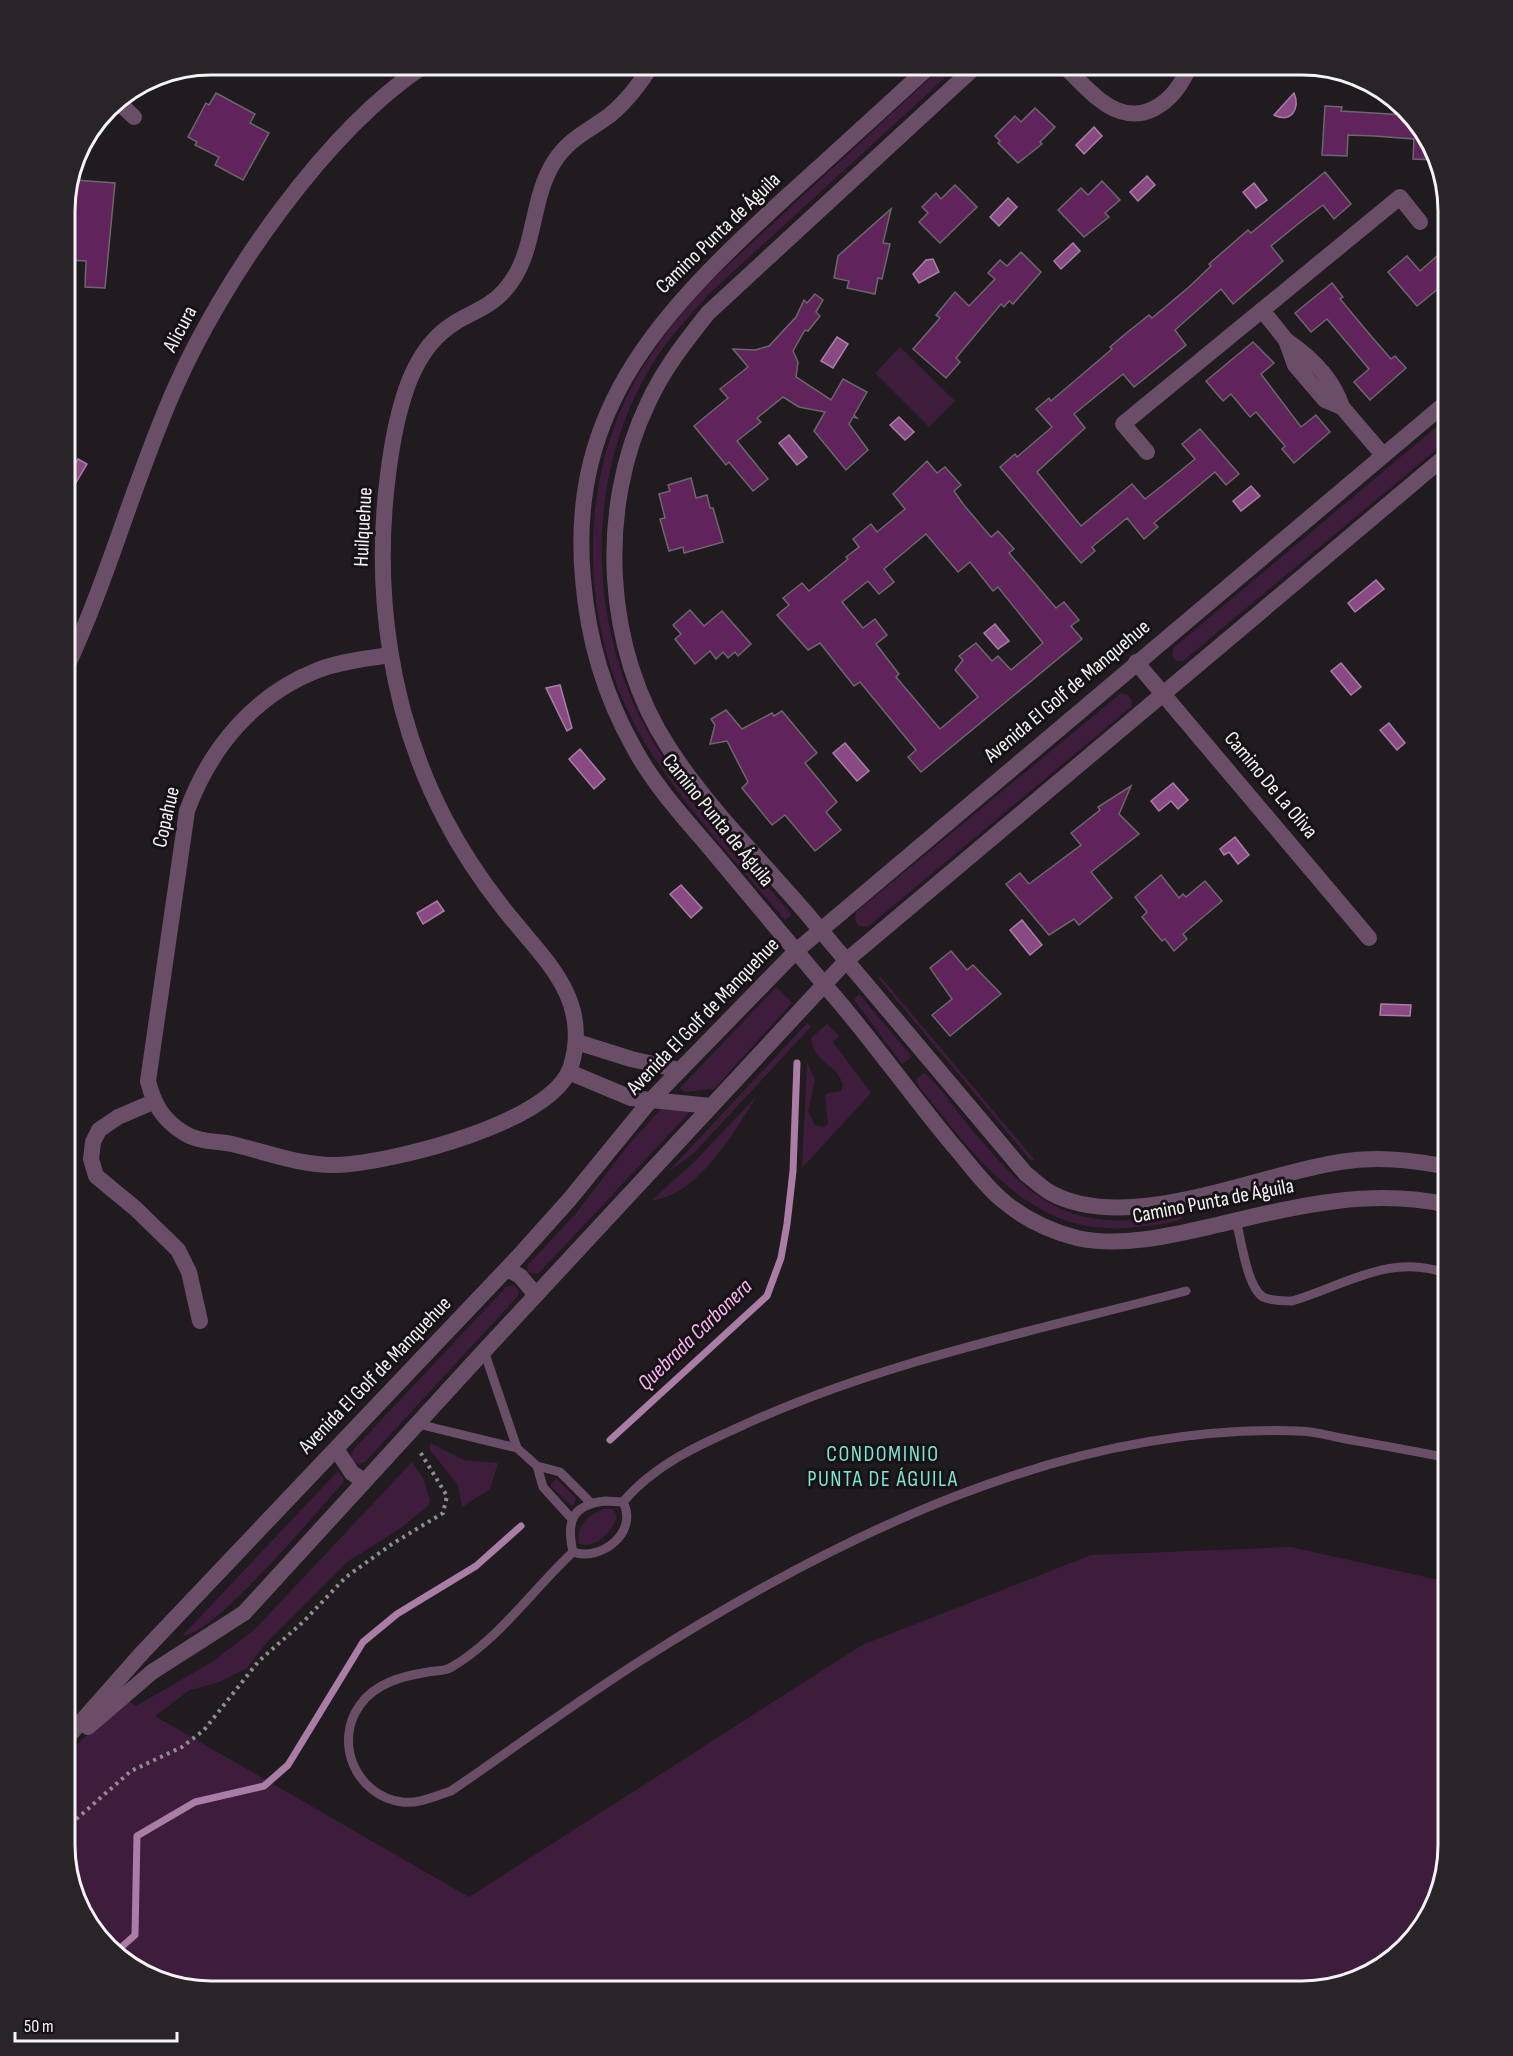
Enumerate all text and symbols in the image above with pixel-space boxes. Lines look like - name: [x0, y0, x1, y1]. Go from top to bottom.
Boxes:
- street label: Camino Punta de Águila: [650, 167, 786, 299]
- street label: Alicura: [157, 302, 202, 357]
- street label: Huilquehue: [348, 487, 378, 567]
- street label: Avenida El Golf de Manquehue: [978, 614, 1155, 768]
- street label: Camino De La Oliva: [1219, 726, 1323, 844]
- street label: Camino Punta de Águila: [657, 749, 779, 891]
- street label: Copahue: [147, 784, 185, 850]
- street label: Avenida El Golf de Manquehue: [621, 932, 785, 1101]
- street label: Camino Punta de Águila: [1130, 1173, 1296, 1229]
- water label: Quebrada Carbonera: [632, 1273, 758, 1396]
- street label: Avenida El Golf de Manquehue: [293, 1291, 457, 1460]
- district label: CONDOMINIO PUNTA DE ÁGUILA: [807, 1441, 959, 1493]
- scale bar: [15, 2005, 177, 2043]
- text: 50 m: [24, 2016, 54, 2037]

